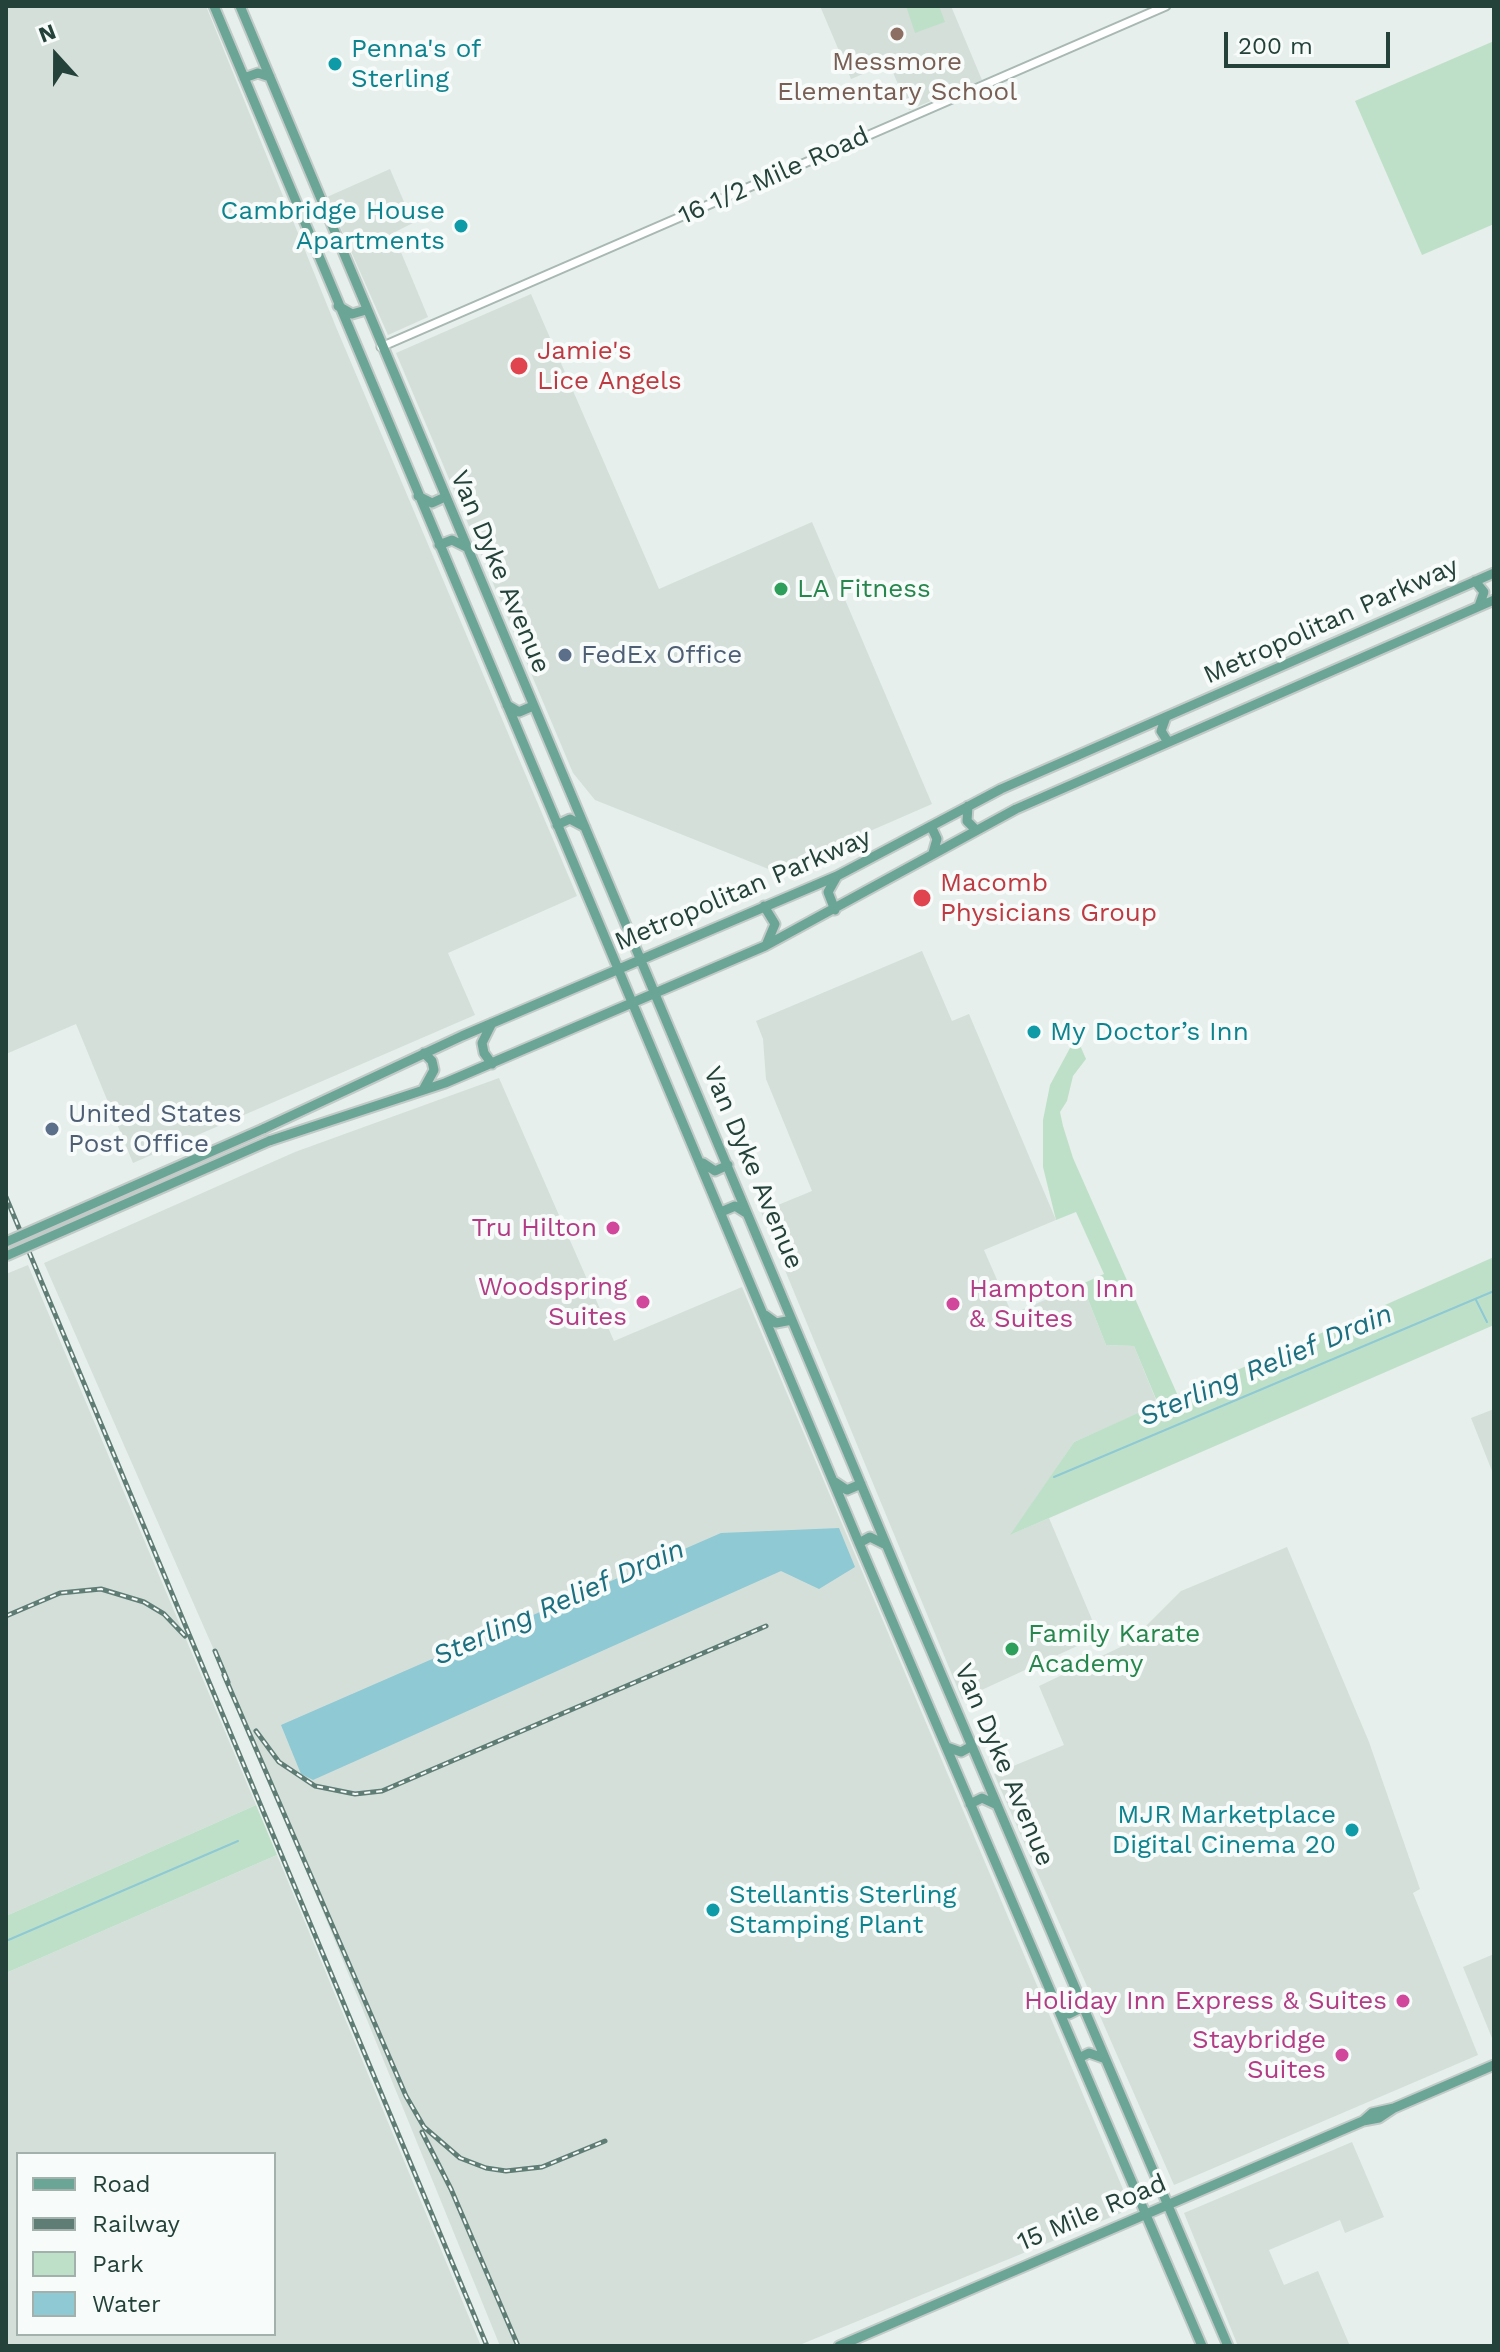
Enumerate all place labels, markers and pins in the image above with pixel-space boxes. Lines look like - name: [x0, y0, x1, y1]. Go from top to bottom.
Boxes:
- marker: Messmore Elementary School: [888, 25, 906, 43]
- place label: Penna's of Sterling: [351, 33, 481, 94]
- place label: Messmore Elementary School: [777, 46, 1017, 108]
- marker: Penna's of Sterling: [326, 55, 344, 73]
- place label: Cambridge House Apartments: [221, 195, 445, 256]
- marker: Cambridge House Apartments: [452, 217, 470, 235]
- place label: Jamie's Lice Angels: [537, 335, 682, 396]
- marker: Jamie's Lice Angels: [508, 355, 530, 377]
- place label: LA Fitness: [797, 573, 931, 605]
- marker: LA Fitness: [772, 580, 790, 598]
- place label: FedEx Office: [581, 639, 742, 671]
- marker: FedEx Office: [556, 646, 574, 664]
- place label: Macomb Physicians Group: [940, 867, 1157, 928]
- marker: Macomb Physicians Group: [911, 887, 933, 909]
- place label: My Doctor’s Inn: [1050, 1016, 1249, 1048]
- marker: My Doctor’s Inn: [1025, 1023, 1043, 1041]
- place label: United States Post Office: [68, 1098, 242, 1160]
- marker: United States Post Office: [43, 1120, 61, 1138]
- place label: Tru Hilton: [472, 1212, 597, 1244]
- marker: Tru Hilton: [604, 1219, 622, 1237]
- place label: Woodspring Suites: [478, 1271, 627, 1332]
- place label: Hampton Inn & Suites: [969, 1273, 1135, 1334]
- marker: Woodspring Suites: [634, 1293, 652, 1311]
- marker: Hampton Inn & Suites: [944, 1295, 962, 1313]
- place label: Family Karate Academy: [1028, 1618, 1200, 1680]
- marker: Family Karate Academy: [1003, 1640, 1021, 1658]
- place label: MJR Marketplace Digital Cinema 20: [1112, 1799, 1336, 1860]
- marker: MJR Marketplace Digital Cinema 20: [1343, 1821, 1361, 1839]
- place label: Stellantis Sterling Stamping Plant: [729, 1879, 956, 1940]
- marker: Stellantis Sterling Stamping Plant: [704, 1901, 722, 1919]
- place label: Holiday Inn Express & Suites: [1024, 1985, 1387, 2017]
- marker: Holiday Inn Express & Suites: [1394, 1992, 1412, 2010]
- place label: Staybridge Suites: [1192, 2024, 1326, 2086]
- marker: Staybridge Suites: [1333, 2046, 1351, 2064]

